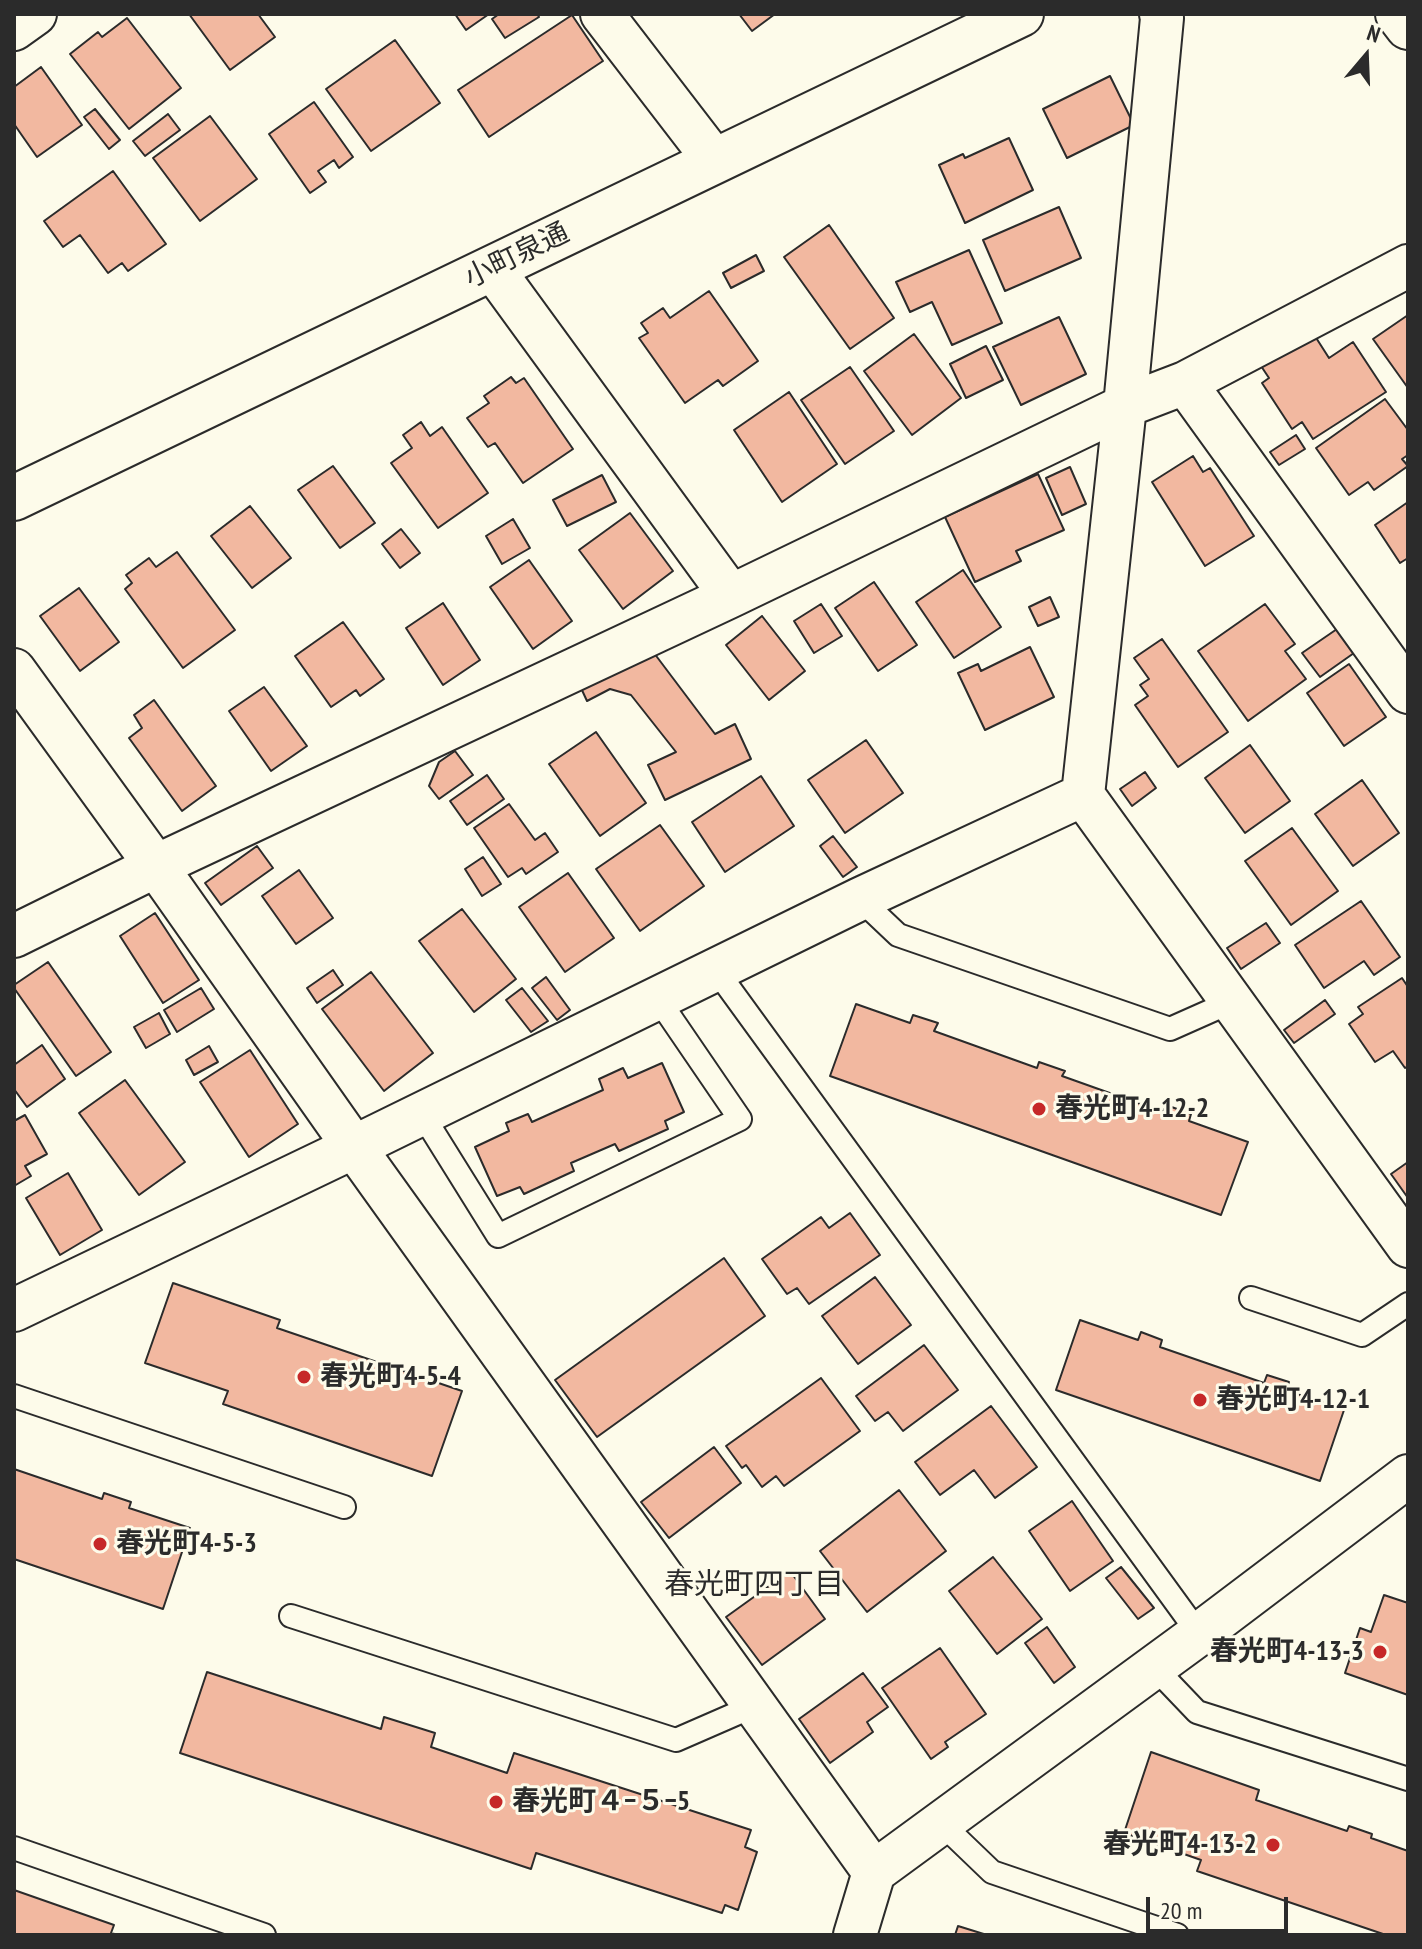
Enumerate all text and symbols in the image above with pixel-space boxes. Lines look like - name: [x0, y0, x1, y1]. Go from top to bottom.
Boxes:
- north arrow: [1326, 16, 1406, 96]
- text: N: [1364, 18, 1384, 48]
- street label: 小町泉通: [459, 216, 575, 296]
- place label: 春光町4-12-2: [1055, 1092, 1209, 1126]
- marker: 春光町4-12-2: [1030, 1100, 1048, 1118]
- place label: 春光町4-5-4: [320, 1360, 461, 1394]
- marker: 春光町4-5-4: [295, 1368, 313, 1386]
- place label: 春光町4-12-1: [1216, 1383, 1370, 1417]
- marker: 春光町4-12-1: [1191, 1391, 1209, 1409]
- place label: 春光町4-5-3: [116, 1527, 257, 1561]
- marker: 春光町4-5-3: [91, 1535, 109, 1553]
- district label: 春光町四丁目: [664, 1567, 844, 1603]
- place label: 春光町4-13-3: [1210, 1635, 1364, 1669]
- marker: 春光町4-13-3: [1371, 1643, 1389, 1661]
- place label: 春光町４−５−5: [512, 1785, 690, 1819]
- marker: 春光町４−５−5: [487, 1793, 505, 1811]
- place label: 春光町4-13-2: [1103, 1828, 1257, 1862]
- marker: 春光町4-13-2: [1264, 1836, 1282, 1854]
- scale bar: [1150, 1881, 1292, 1931]
- text: 20 m: [1160, 1895, 1202, 1926]

